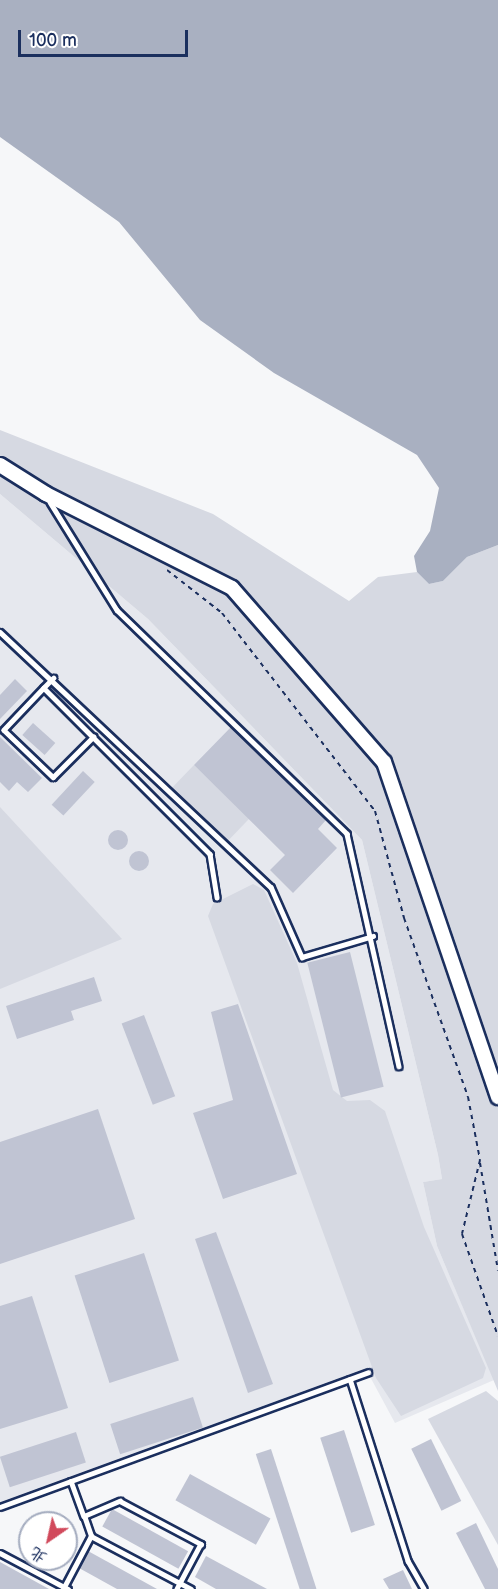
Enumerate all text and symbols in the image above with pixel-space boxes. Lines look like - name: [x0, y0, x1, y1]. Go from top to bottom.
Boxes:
- scale bar: [21, 18, 190, 56]
- text: 100 m: [29, 30, 77, 51]
- north arrow: [18, 1511, 78, 1571]
- text: 北: [27, 1542, 51, 1567]

